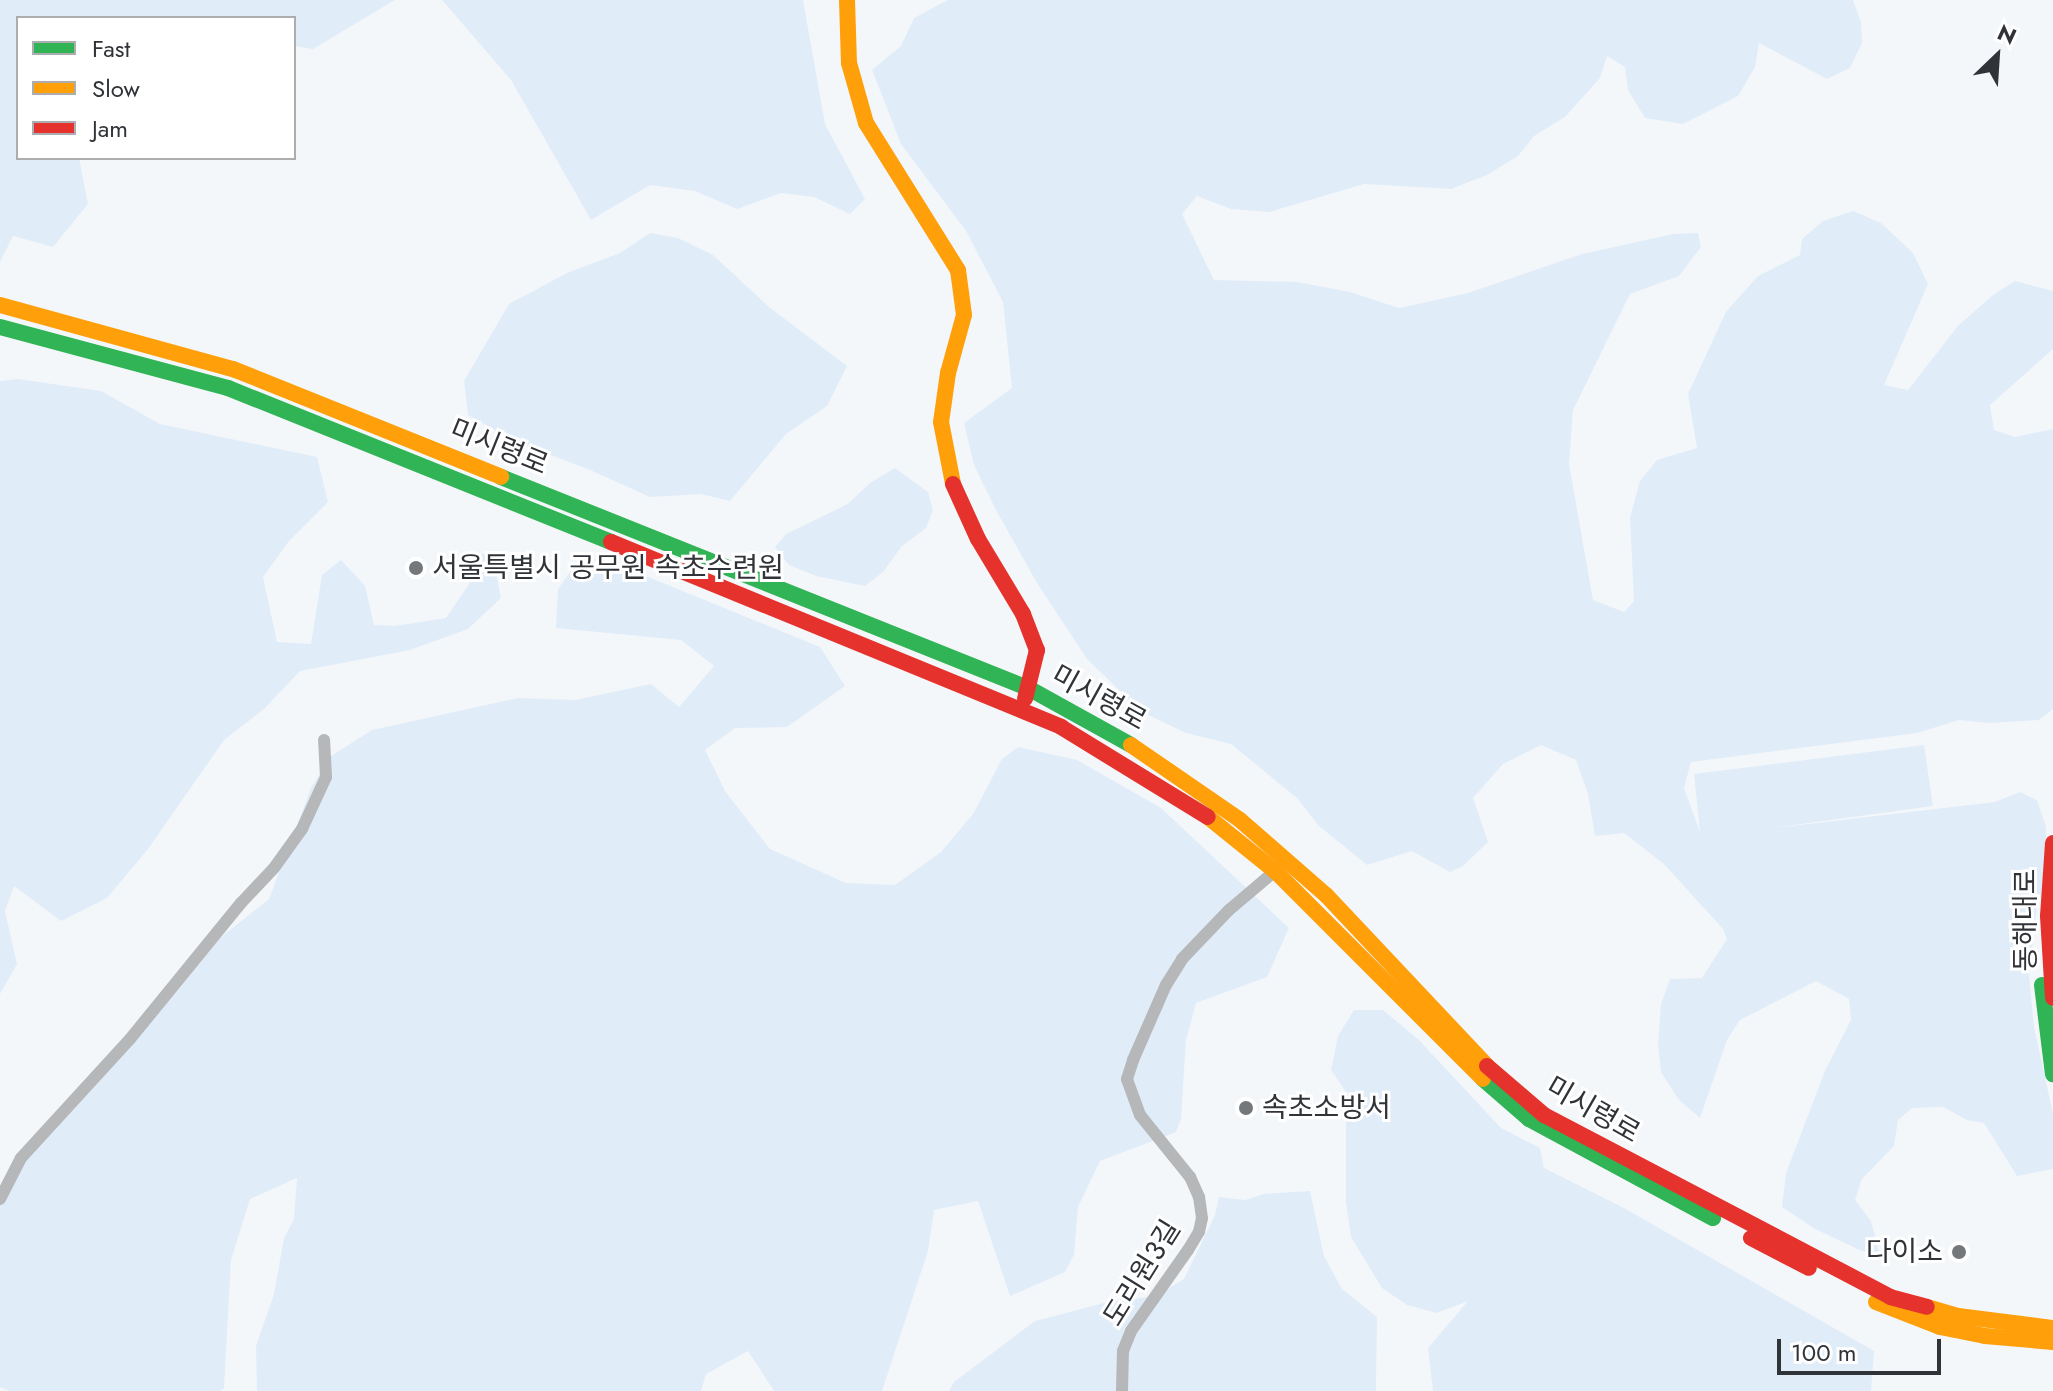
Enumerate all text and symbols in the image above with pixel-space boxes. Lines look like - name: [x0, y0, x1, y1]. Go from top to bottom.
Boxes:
- legend: [16, 16, 296, 160]
- north arrow: [1957, 16, 2037, 96]
- text: N: [1992, 16, 2022, 52]
- text: Fast: [92, 31, 130, 66]
- text: Slow: [92, 71, 140, 106]
- text: Jam: [92, 111, 128, 146]
- street label: 미시령로: [445, 412, 553, 482]
- place label: 서울특별시 공무원 속초수련원: [432, 551, 784, 585]
- marker: 서울특별시 공무원 속초수련원: [407, 559, 425, 577]
- street label: 미시령로: [1046, 658, 1152, 738]
- street label: 동해대로: [2009, 868, 2043, 972]
- street label: 미시령로: [1540, 1070, 1646, 1150]
- place label: 속초소방서: [1262, 1091, 1391, 1125]
- marker: 속초소방서: [1237, 1099, 1255, 1117]
- street label: 도리원3길: [1096, 1214, 1188, 1332]
- place label: 다이소: [1866, 1235, 1943, 1269]
- marker: 다이소: [1950, 1243, 1968, 1261]
- scale bar: [1781, 1323, 1945, 1373]
- text: 100 m: [1791, 1335, 1857, 1370]

